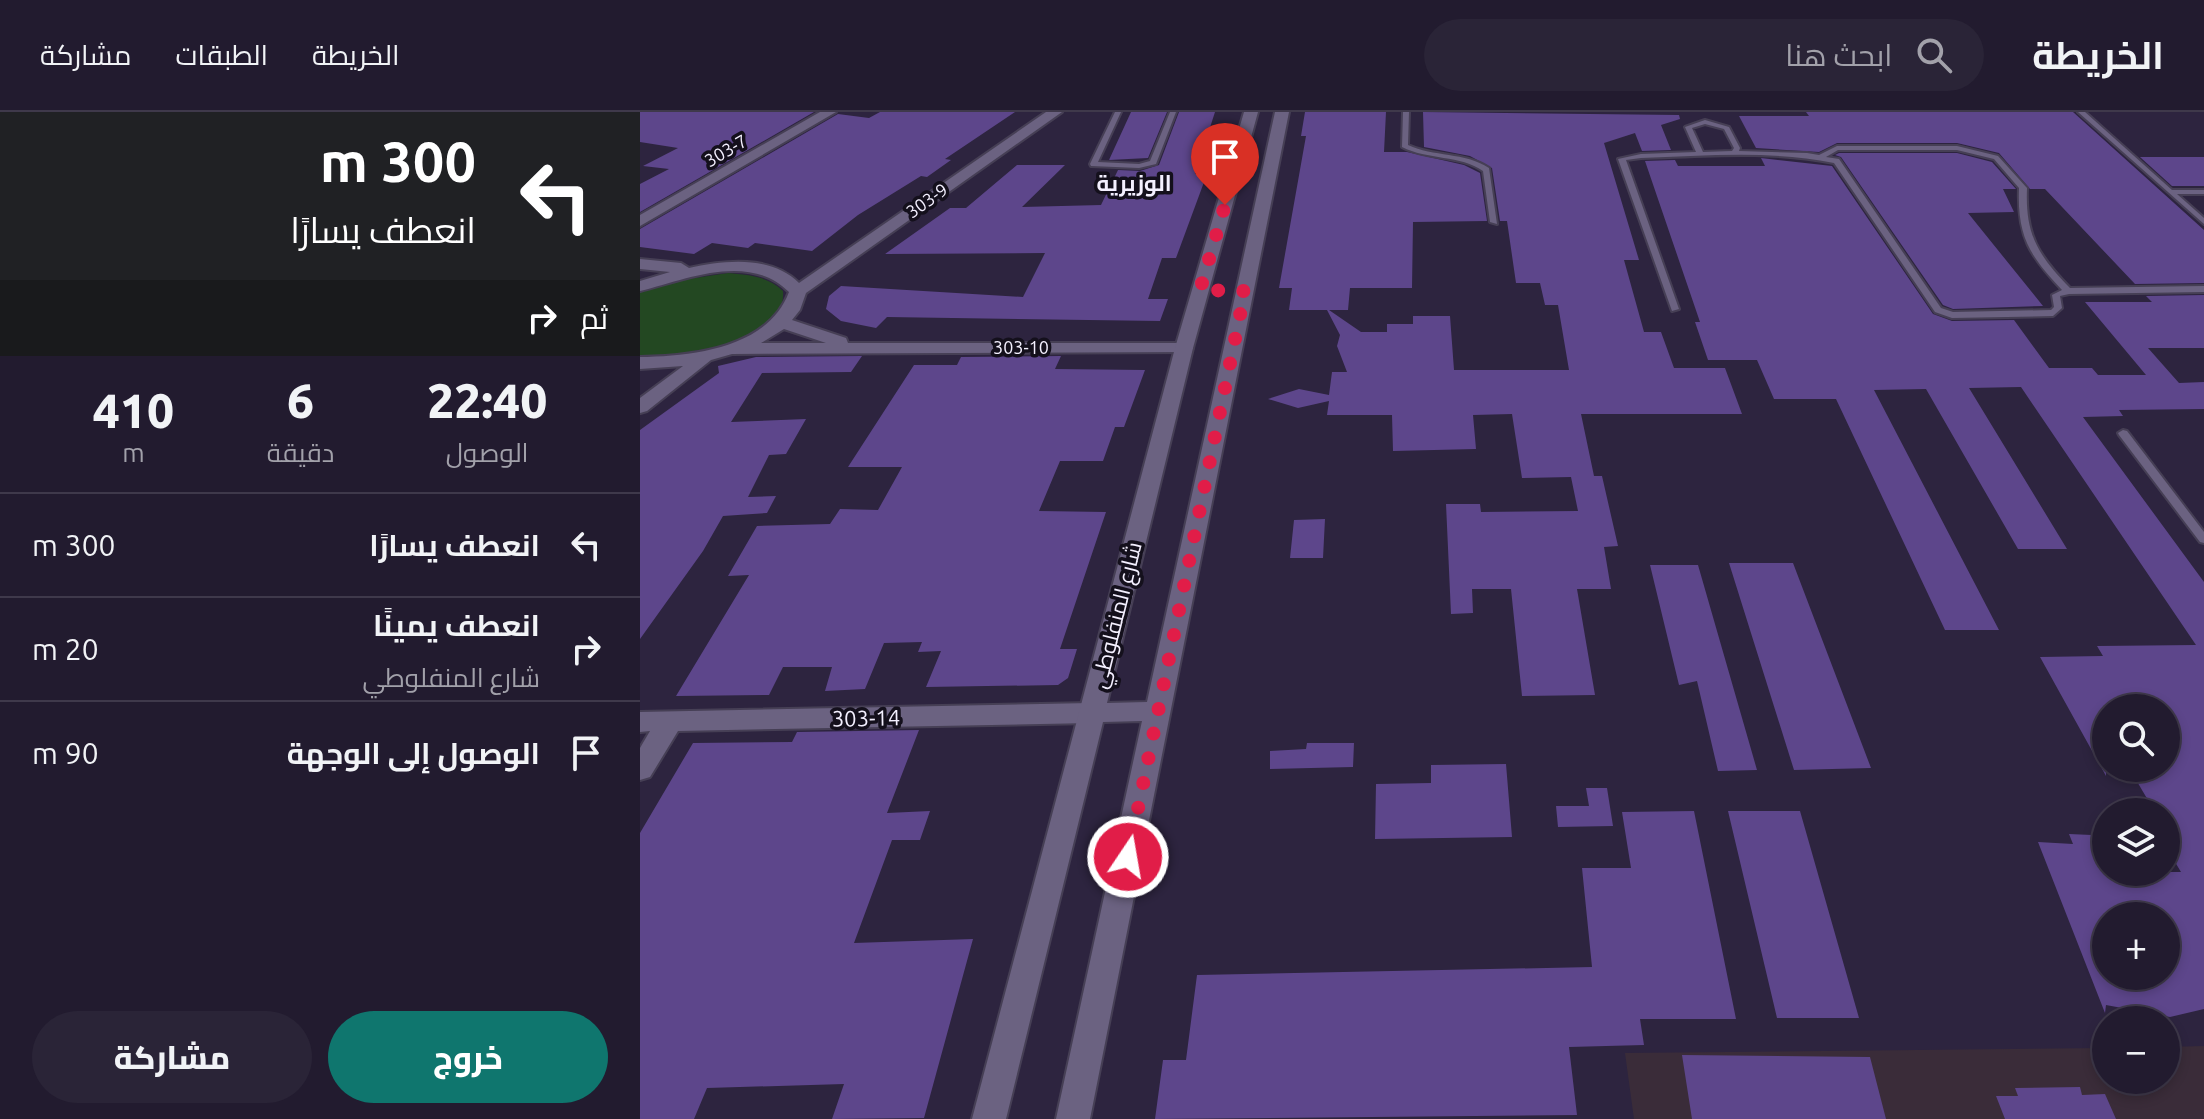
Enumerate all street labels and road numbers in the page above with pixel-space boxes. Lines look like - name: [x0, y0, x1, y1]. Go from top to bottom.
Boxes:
- street label: 303-7: [701, 130, 750, 170]
- street label: 303-9: [902, 179, 951, 222]
- street label: 303-10: [993, 337, 1049, 357]
- street label: شارع المنفلوطي: [1085, 539, 1151, 692]
- street label: 303-14: [832, 704, 900, 731]

